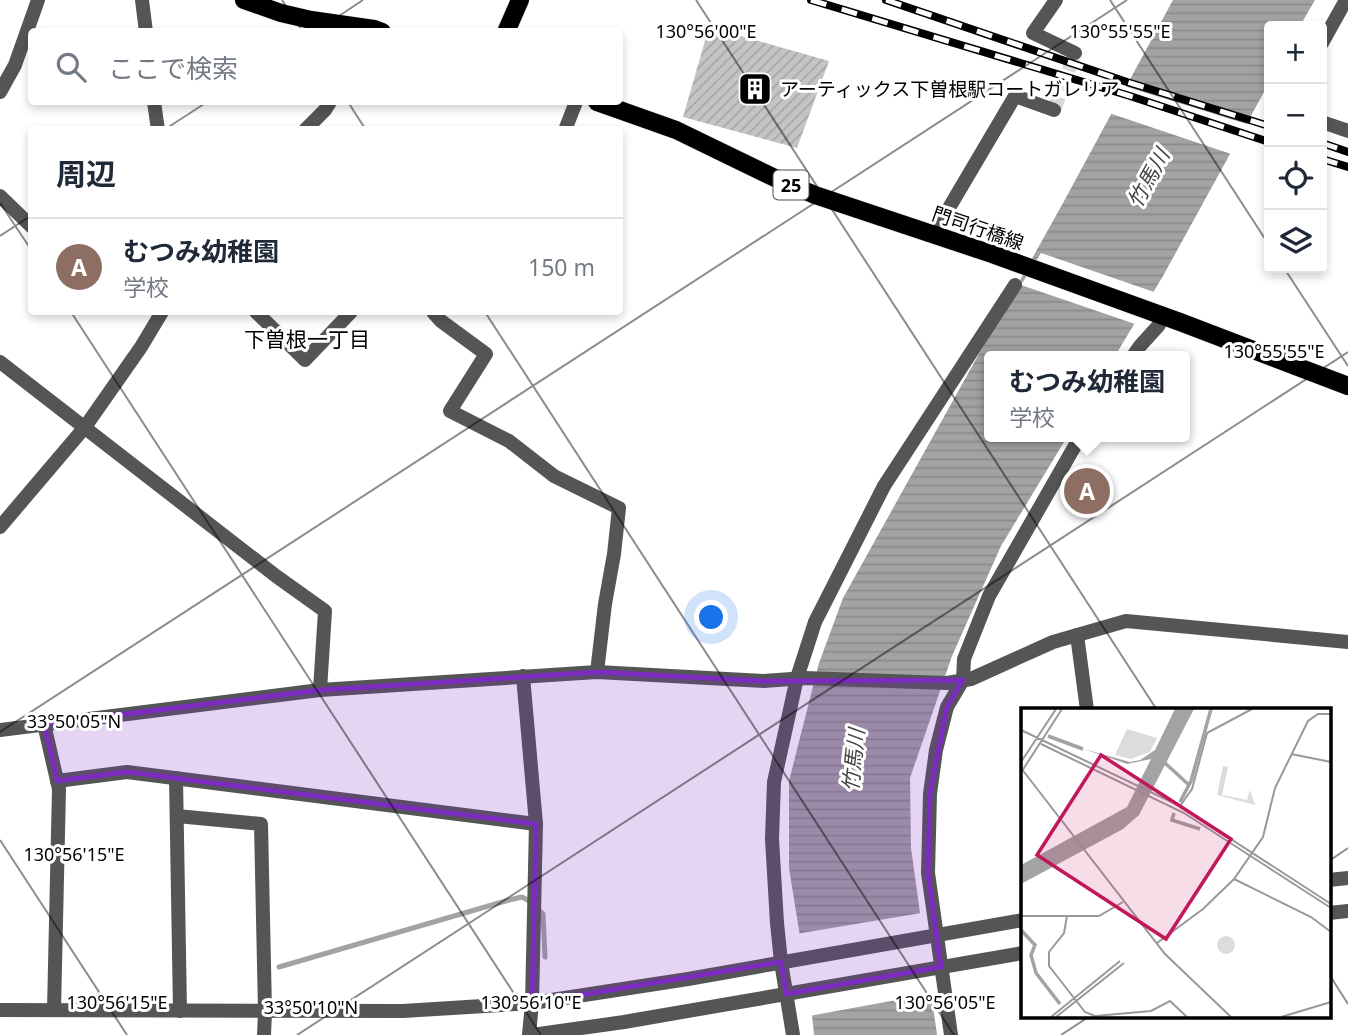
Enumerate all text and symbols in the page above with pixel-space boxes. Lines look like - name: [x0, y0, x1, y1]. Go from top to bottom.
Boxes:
- text: 130°56'00"E: [655, 19, 757, 43]
- text: 130°55'55"E: [1069, 19, 1171, 43]
- map controls: [1264, 21, 1327, 273]
- button: +: [1264, 21, 1327, 84]
- search box: [28, 28, 623, 105]
- icon: search: [52, 48, 90, 86]
- text: ここで検索: [108, 50, 238, 86]
- building icon: アーティックス下曽根駅コートガレリア: [736, 70, 774, 108]
- place label: アーティックス下曽根駅コートガレリア: [780, 76, 1119, 102]
- button: −: [1264, 84, 1327, 147]
- water label: 竹馬川: [1120, 142, 1176, 212]
- button: locate: [1264, 147, 1327, 210]
- text: 周辺: [56, 153, 116, 194]
- road number: 25: [774, 170, 808, 200]
- street label: 門司行橋線: [929, 200, 1027, 256]
- button: layers: [1264, 210, 1327, 273]
- text: むつみ幼稚園: [123, 233, 279, 269]
- text: A: [71, 251, 87, 283]
- text: 150 m: [528, 251, 595, 283]
- text: 学校: [123, 271, 169, 303]
- district label: 下曽根一丁目: [244, 325, 370, 353]
- text: 130°55'55"E: [1223, 339, 1325, 363]
- popup: [984, 351, 1190, 442]
- text: むつみ幼稚園: [1009, 363, 1165, 399]
- text: 学校: [1009, 401, 1055, 433]
- pin: A: [1064, 465, 1110, 517]
- your location: [694, 600, 728, 634]
- inset map: [1021, 708, 1330, 1018]
- text: 33°50'05"N: [27, 709, 121, 733]
- water label: 竹馬川: [836, 725, 870, 793]
- text: 130°56'15"E: [23, 842, 125, 866]
- text: 130°56'15"E: [66, 990, 168, 1014]
- text: 130°56'10"E: [480, 990, 582, 1014]
- text: 130°56'05"E: [894, 990, 996, 1014]
- text: 33°50'10"N: [264, 995, 358, 1019]

